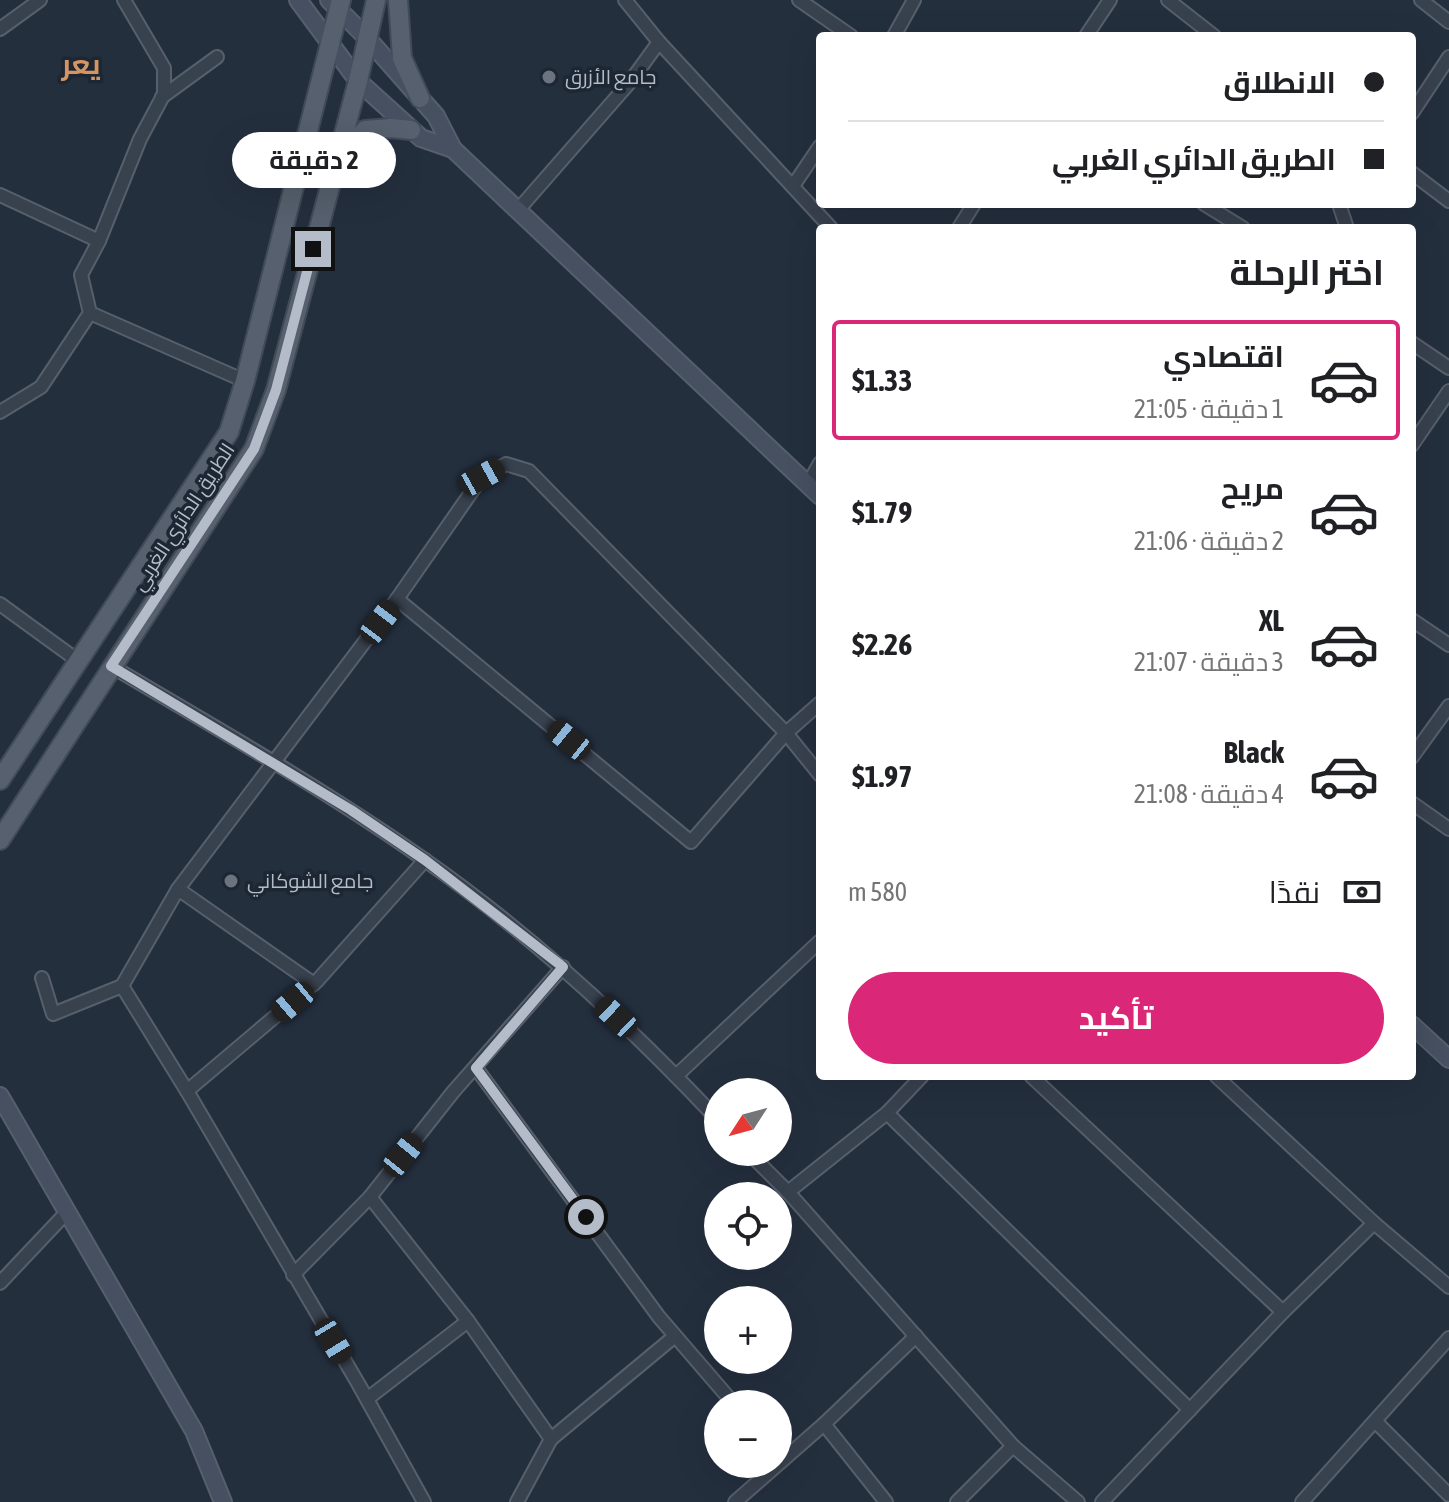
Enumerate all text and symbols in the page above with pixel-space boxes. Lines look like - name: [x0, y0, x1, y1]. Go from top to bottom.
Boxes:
- district label: يعر: [60, 48, 101, 81]
- place label: جامع الأزرق: [565, 65, 656, 91]
- text: الانطلاق: [1223, 65, 1336, 99]
- marker: جامع الأزرق: [540, 68, 558, 86]
- callout: 2 دقيقة: [231, 133, 395, 189]
- text: الطريق الدائري الغربي: [1052, 142, 1336, 176]
- text: 2 دقيقة: [269, 145, 359, 175]
- route end: [295, 231, 331, 267]
- text: اختر الرحلة: [1229, 251, 1384, 293]
- text: اقتصادي: [1163, 339, 1284, 373]
- icon: car: [1308, 344, 1380, 416]
- text: $1.33: [852, 363, 912, 397]
- text: 1 دقيقة · 21:05: [1134, 394, 1284, 424]
- street label: الطريق الدائري الغربي: [126, 439, 243, 597]
- car: [455, 455, 509, 499]
- text: مريح: [1221, 471, 1284, 505]
- icon: car: [1308, 476, 1380, 548]
- text: $1.79: [852, 495, 912, 529]
- text: 2 دقيقة · 21:06: [1134, 526, 1284, 556]
- car: [356, 596, 404, 648]
- text: XL: [1259, 603, 1284, 637]
- icon: car: [1308, 608, 1380, 680]
- text: $2.26: [852, 627, 912, 661]
- text: 3 دقيقة · 21:07: [1134, 647, 1284, 677]
- car: [543, 716, 595, 764]
- text: Black: [1224, 735, 1284, 769]
- icon: car: [1308, 740, 1380, 812]
- text: $1.97: [852, 759, 912, 793]
- text: 4 دقيقة · 21:08: [1134, 779, 1284, 809]
- place label: جامع الشوكاني: [247, 869, 373, 897]
- icon: cash: [1340, 870, 1384, 914]
- marker: جامع الشوكاني: [222, 872, 240, 890]
- text: نقدًا: [1269, 875, 1320, 909]
- text: 580 m: [848, 877, 907, 907]
- button: تأكيد: [848, 972, 1384, 1064]
- car: [267, 977, 319, 1027]
- car: [590, 992, 642, 1042]
- north arrow: [704, 1078, 792, 1166]
- map controls: [704, 1078, 792, 1478]
- car: [379, 1129, 427, 1181]
- button: locate: [704, 1182, 792, 1270]
- route start: [568, 1199, 604, 1235]
- button: +: [704, 1286, 792, 1374]
- car: [310, 1314, 356, 1368]
- button: −: [704, 1390, 792, 1478]

